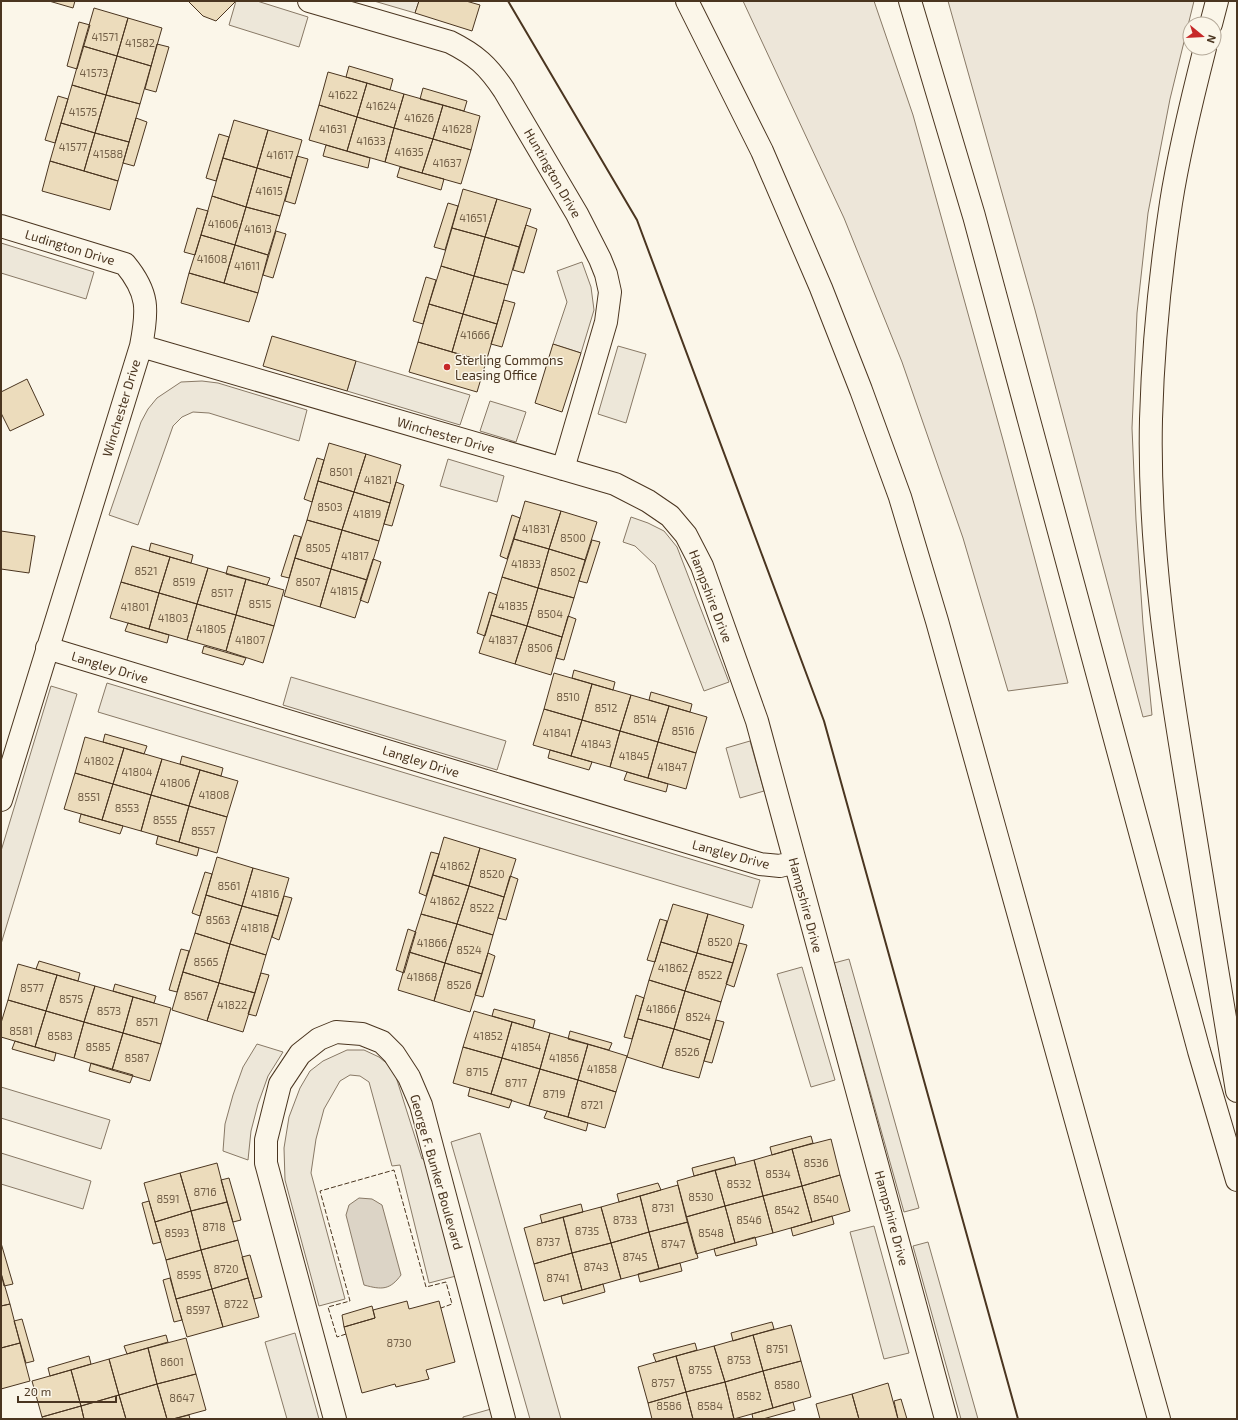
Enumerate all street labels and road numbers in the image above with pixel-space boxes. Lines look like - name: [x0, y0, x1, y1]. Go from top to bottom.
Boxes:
- street label: Huntington Drive: [521, 126, 585, 220]
- street label: Ludington Drive: [23, 226, 117, 268]
- street label: Winchester Drive: [99, 357, 143, 459]
- street label: Winchester Drive: [395, 413, 497, 457]
- street label: Hampshire Drive: [686, 547, 736, 645]
- street label: Langley Drive: [70, 648, 151, 686]
- street label: Langley Drive: [381, 742, 462, 780]
- street label: Langley Drive: [690, 836, 772, 872]
- street label: Hampshire Drive: [786, 856, 826, 954]
- street label: George F. Bunker Boulevard: [407, 1092, 467, 1252]
- street label: Hampshire Drive: [872, 1169, 912, 1267]

